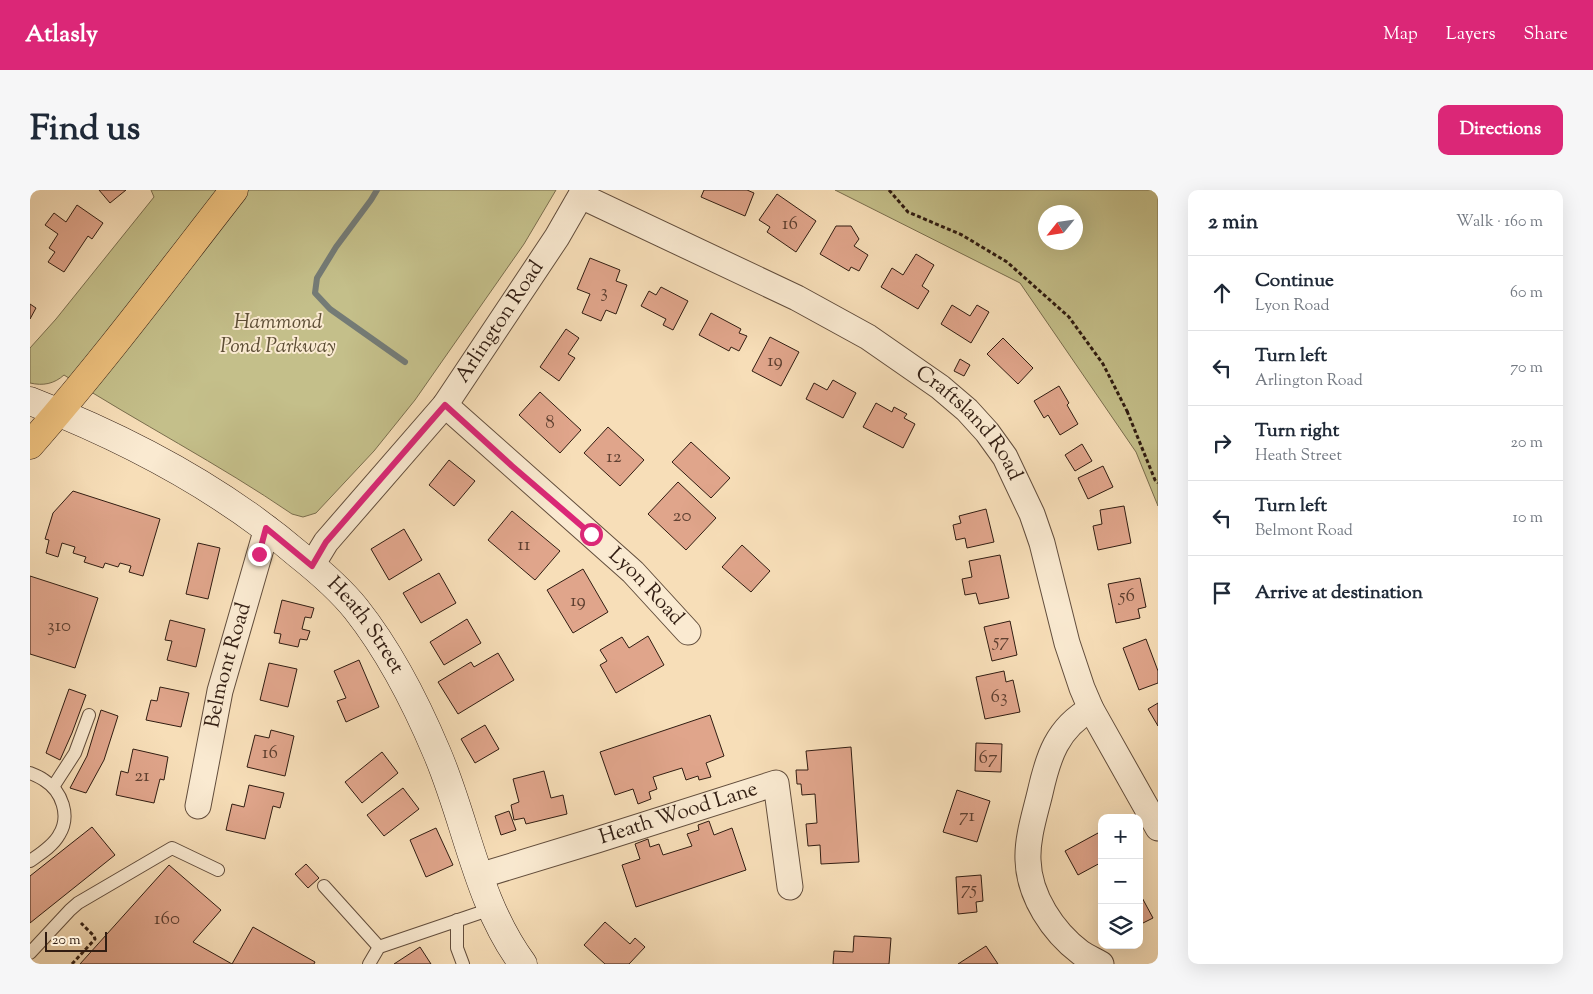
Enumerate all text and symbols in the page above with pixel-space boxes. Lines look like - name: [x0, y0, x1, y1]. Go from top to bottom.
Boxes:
- text: Atlasly: [25, 18, 98, 52]
- text: Map: [1383, 22, 1418, 48]
- text: Layers: [1446, 22, 1496, 48]
- text: Share: [1524, 22, 1568, 48]
- text: Find us: [30, 105, 140, 156]
- button: Directions: [1438, 105, 1563, 155]
- north arrow: [1038, 205, 1083, 250]
- text: 2 min: [1208, 208, 1258, 238]
- house number: 16: [782, 211, 798, 238]
- text: Walk · 160 m: [1456, 211, 1543, 234]
- street label: Arlington Road: [449, 255, 552, 389]
- text: Continue: [1255, 268, 1334, 295]
- house number: 3: [600, 279, 608, 306]
- icon: ahead: [1208, 279, 1236, 307]
- text: 60 m: [1510, 282, 1543, 305]
- text: Lyon Road: [1255, 295, 1329, 318]
- park label: Hammond Pond Parkway: [220, 308, 336, 362]
- text: Turn left: [1255, 343, 1327, 370]
- house number: 19: [767, 348, 783, 375]
- icon: left: [1208, 354, 1236, 382]
- text: 70 m: [1510, 357, 1543, 380]
- street label: Craftsland Road: [909, 359, 1029, 486]
- text: Arlington Road: [1255, 370, 1363, 393]
- house number: 8: [545, 410, 555, 437]
- text: Turn right: [1255, 418, 1339, 445]
- icon: right: [1208, 429, 1236, 457]
- text: 20 m: [1510, 432, 1543, 455]
- house number: 12: [606, 444, 622, 471]
- text: Heath Street: [1255, 445, 1342, 468]
- text: Turn left: [1255, 493, 1327, 520]
- house number: 20: [673, 503, 691, 530]
- icon: left: [1208, 504, 1236, 532]
- text: 10 m: [1513, 507, 1543, 530]
- text: Belmont Road: [1255, 520, 1353, 543]
- route start: [580, 523, 603, 546]
- house number: 11: [518, 532, 531, 559]
- street label: Lyon Road: [601, 541, 690, 633]
- route end: [248, 543, 271, 566]
- street label: Heath Street: [319, 571, 411, 680]
- icon: arrive: [1208, 579, 1236, 607]
- text: Arrive at destination: [1255, 580, 1423, 607]
- house number: 56: [1118, 583, 1135, 610]
- house number: 19: [570, 588, 586, 615]
- street label: Belmont Road: [198, 599, 260, 731]
- house number: 310: [47, 613, 71, 640]
- house number: 57: [992, 628, 1009, 655]
- house number: 63: [990, 684, 1008, 711]
- house number: 16: [262, 740, 278, 767]
- house number: 67: [979, 745, 998, 772]
- house number: 21: [134, 763, 150, 790]
- street label: Heath Wood Lane: [595, 775, 762, 853]
- house number: 71: [959, 803, 976, 830]
- map controls: [1098, 814, 1143, 949]
- button: +: [1098, 814, 1143, 859]
- button: −: [1098, 859, 1143, 904]
- house number: 75: [961, 876, 978, 903]
- button: layers: [1098, 904, 1143, 949]
- house number: 160: [154, 906, 180, 933]
- scale bar: [45, 929, 108, 952]
- text: 20 m: [52, 931, 81, 951]

